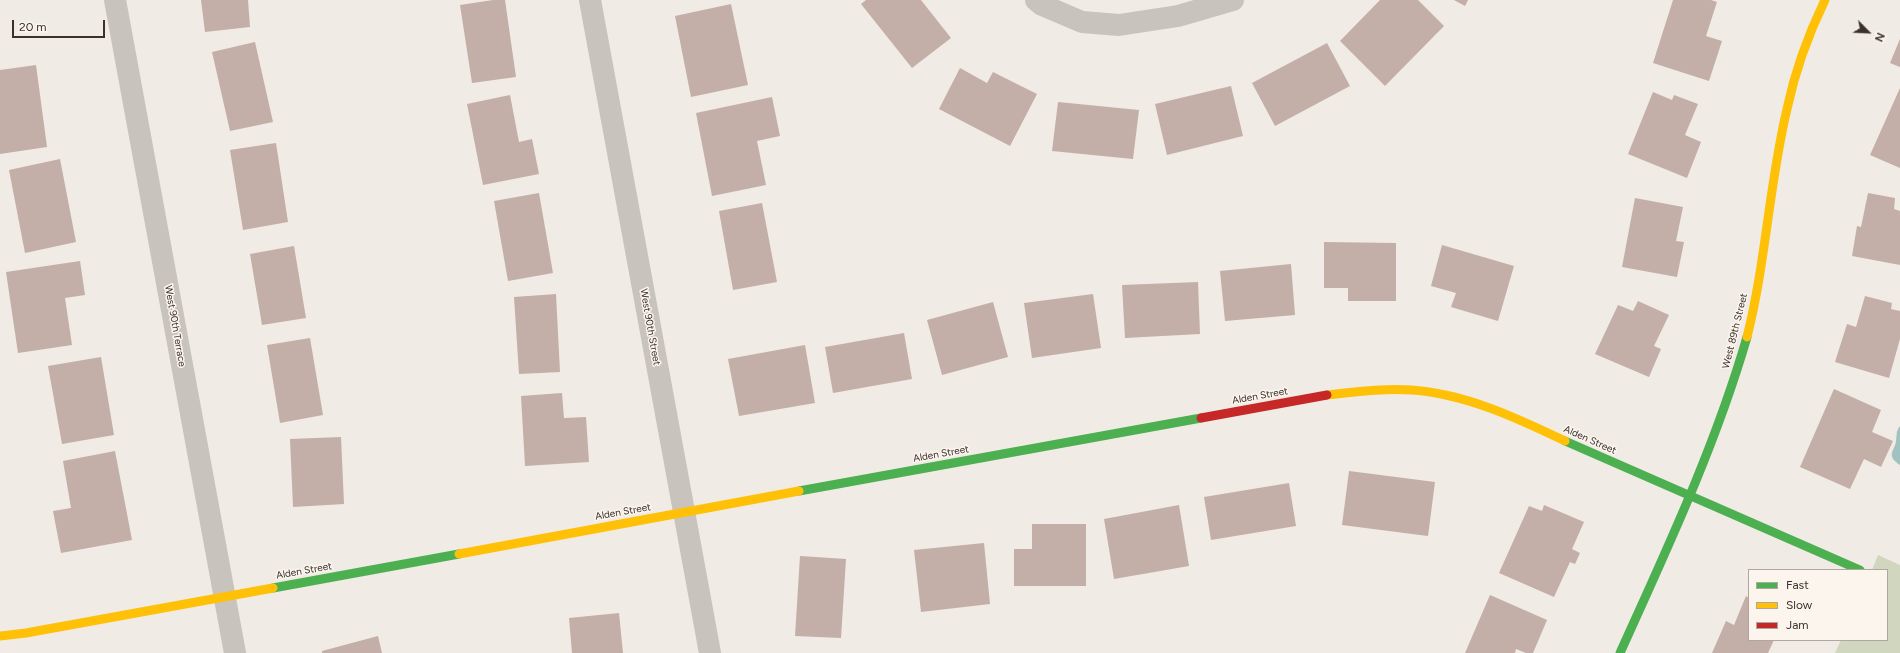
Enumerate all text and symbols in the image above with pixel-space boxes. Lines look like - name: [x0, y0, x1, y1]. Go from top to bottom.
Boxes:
- scale bar: [14, 12, 107, 38]
- north arrow: [1848, 12, 1888, 52]
- text: 20 m: [19, 20, 47, 34]
- text: N: [1872, 31, 1887, 44]
- street label: West 90th Terrace: [162, 284, 188, 368]
- street label: West 90th Street: [637, 288, 663, 366]
- street label: West 89th Street: [1720, 292, 1750, 370]
- street label: Alden Street: [1231, 385, 1289, 407]
- street label: Alden Street: [1562, 423, 1618, 457]
- street label: Alden Street: [912, 443, 970, 465]
- street label: Alden Street: [594, 501, 652, 523]
- street label: Alden Street: [275, 560, 333, 582]
- legend: [1748, 569, 1888, 641]
- text: Fast: [1786, 578, 1809, 592]
- text: Slow: [1786, 598, 1812, 612]
- text: Jam: [1786, 618, 1809, 632]

